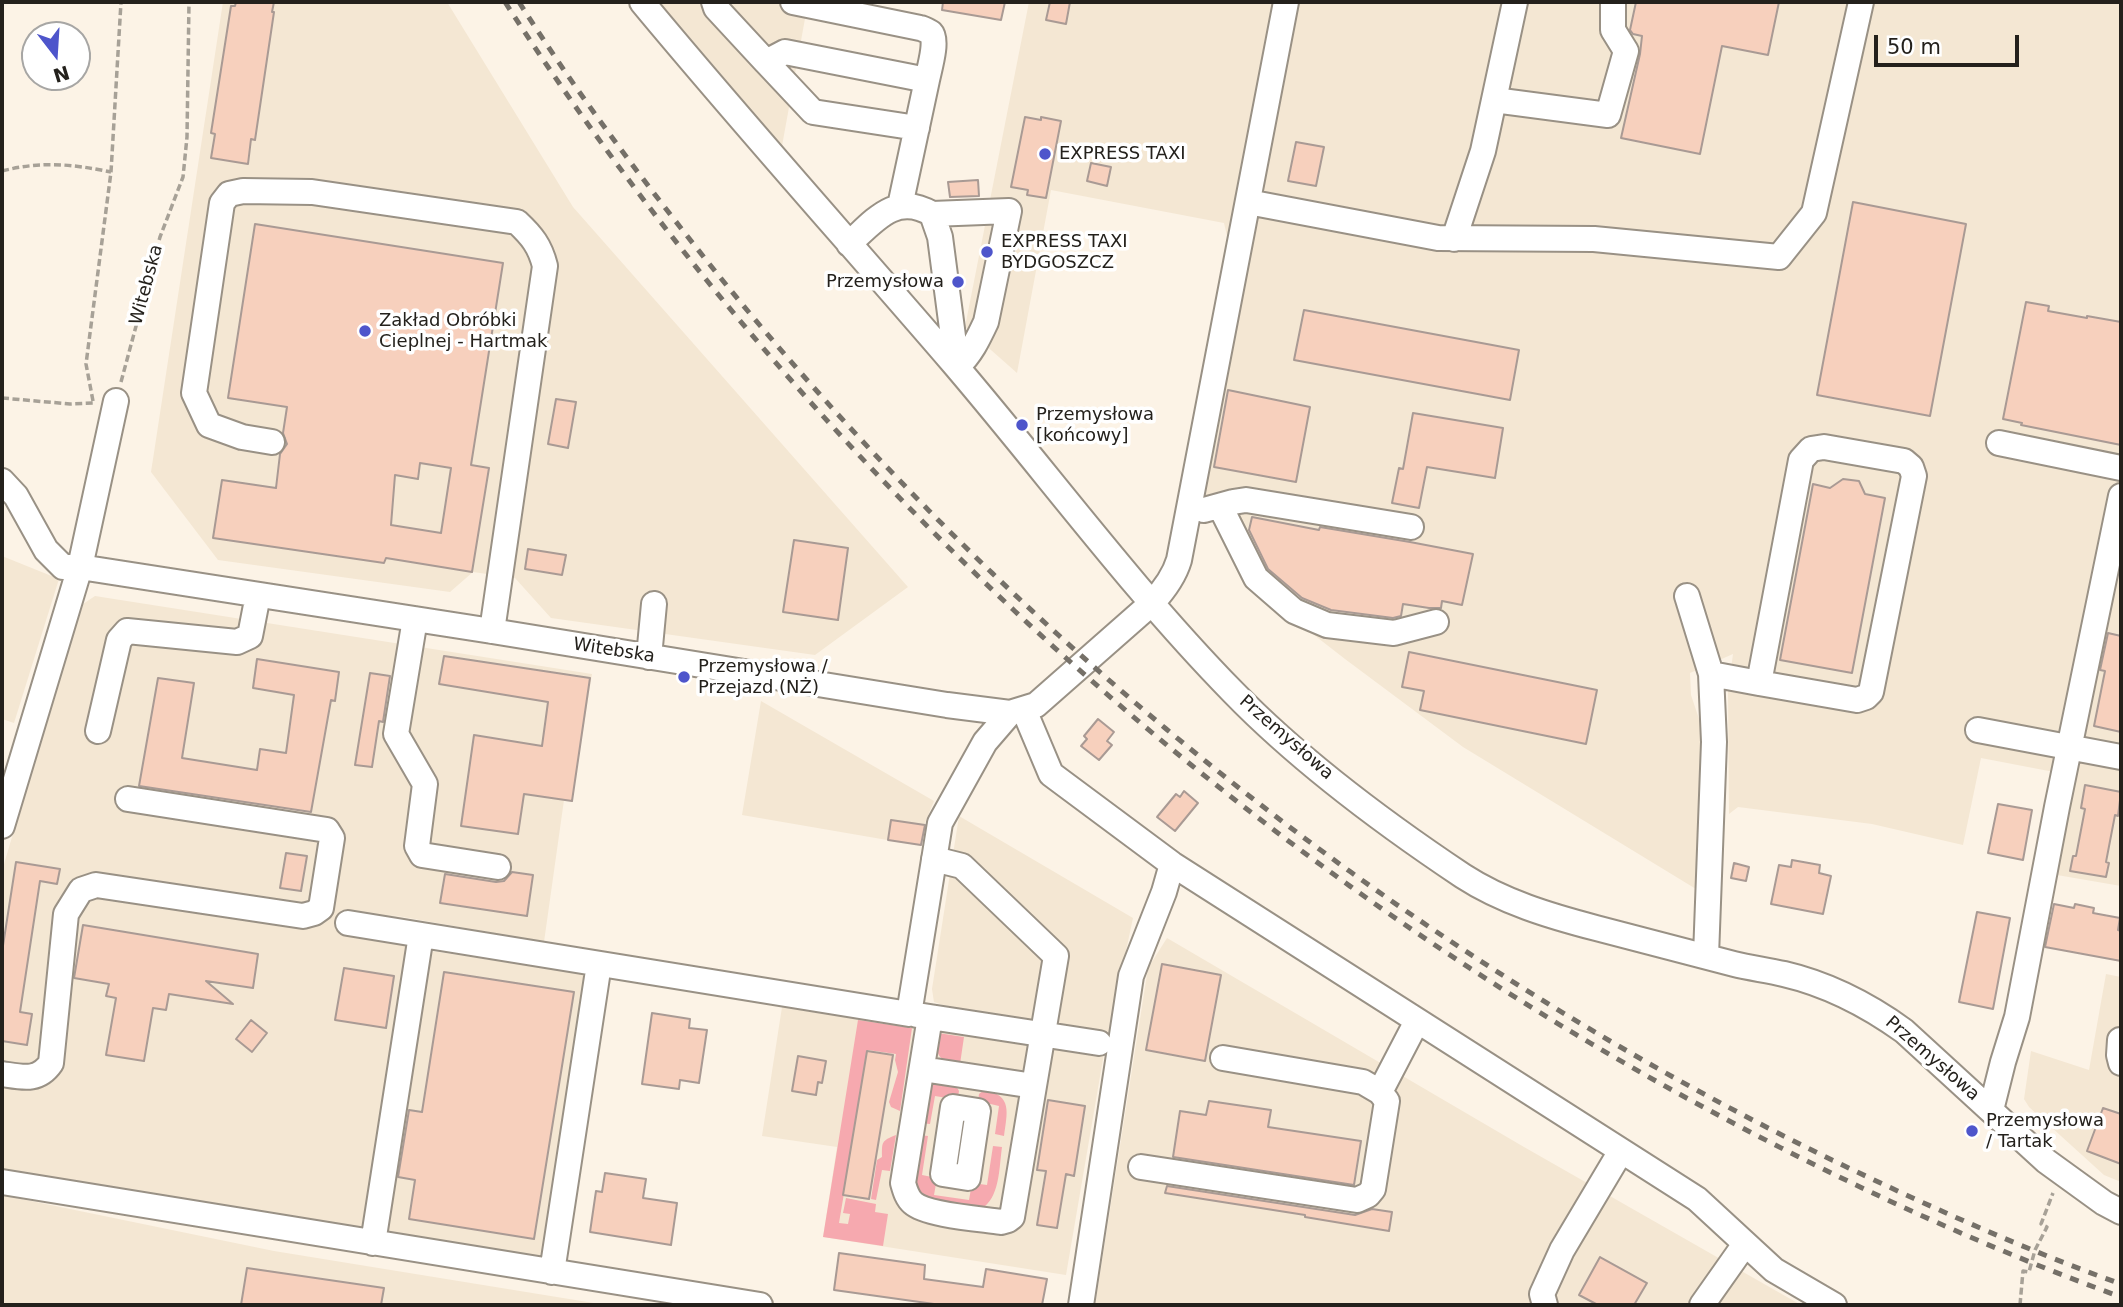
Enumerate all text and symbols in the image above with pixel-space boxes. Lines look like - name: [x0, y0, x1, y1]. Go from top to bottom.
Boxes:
- north arrow: [21, 21, 91, 91]
- scale bar: [1878, 21, 2023, 65]
- text: 50 m: [1887, 35, 1941, 59]
- text: N: [51, 61, 72, 87]
- place label: EXPRESS TAXI: [1059, 143, 1186, 165]
- marker: EXPRESS TAXI: [1037, 146, 1053, 162]
- place label: EXPRESS TAXI BYDGOSZCZ: [1001, 231, 1128, 274]
- street label: Witebska: [126, 242, 168, 328]
- marker: EXPRESS TAXI BYDGOSZCZ: [979, 244, 995, 260]
- place label: Przemysłowa: [826, 271, 944, 293]
- marker: Przemysłowa: [950, 274, 966, 290]
- place label: Zakład Obróbki Cieplnej - Hartmak: [379, 310, 548, 352]
- marker: Zakład Obróbki Cieplnej - Hartmak: [357, 323, 373, 339]
- place label: Przemysłowa [końcowy]: [1036, 404, 1154, 446]
- marker: Przemysłowa [końcowy]: [1014, 417, 1030, 433]
- street label: Witebska: [572, 634, 656, 668]
- place label: Przemysłowa / Przejazd (NŻ): [698, 656, 828, 698]
- marker: Przemysłowa / Przejazd (NŻ): [676, 669, 692, 685]
- street label: Przemysłowa: [1234, 691, 1338, 785]
- street label: Przemysłowa: [1880, 1012, 1984, 1106]
- place label: Przemysłowa / Tartak: [1986, 1110, 2104, 1152]
- marker: Przemysłowa / Tartak: [1964, 1123, 1980, 1139]

